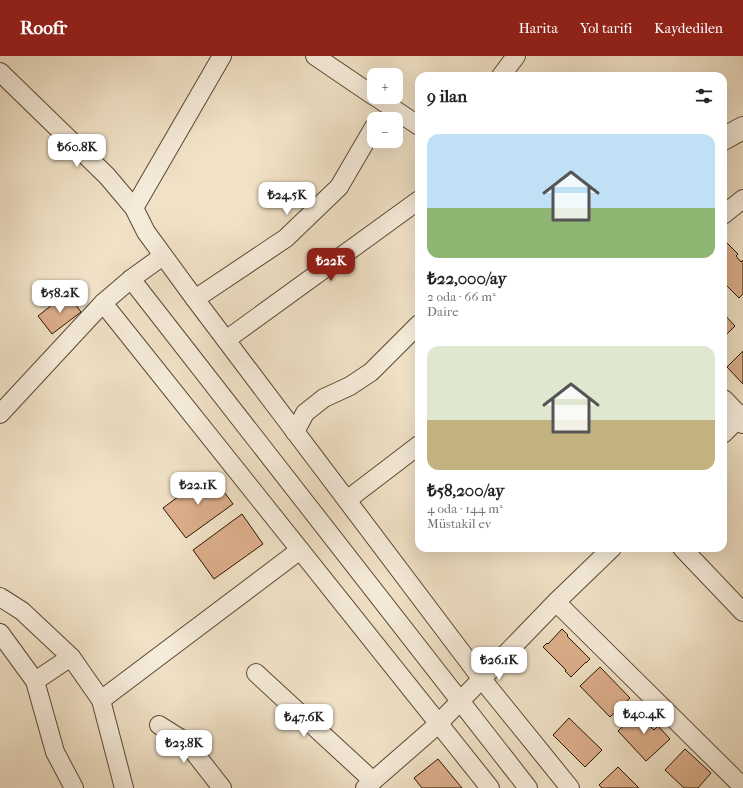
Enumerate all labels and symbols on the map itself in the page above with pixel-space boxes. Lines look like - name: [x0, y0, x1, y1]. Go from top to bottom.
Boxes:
- pin: ₺60.8K: [44, 134, 110, 168]
- pin: ₺24.5K: [254, 182, 320, 216]
- pin: ₺22K: [307, 248, 355, 282]
- pin: ₺58.2K: [27, 280, 93, 314]
- pin: ₺22.1K: [165, 472, 231, 506]
- pin: ₺26.1K: [466, 647, 532, 681]
- pin: ₺40.4K: [611, 701, 677, 735]
- pin: ₺47.6K: [271, 704, 337, 738]
- pin: ₺23.8K: [151, 730, 217, 764]

